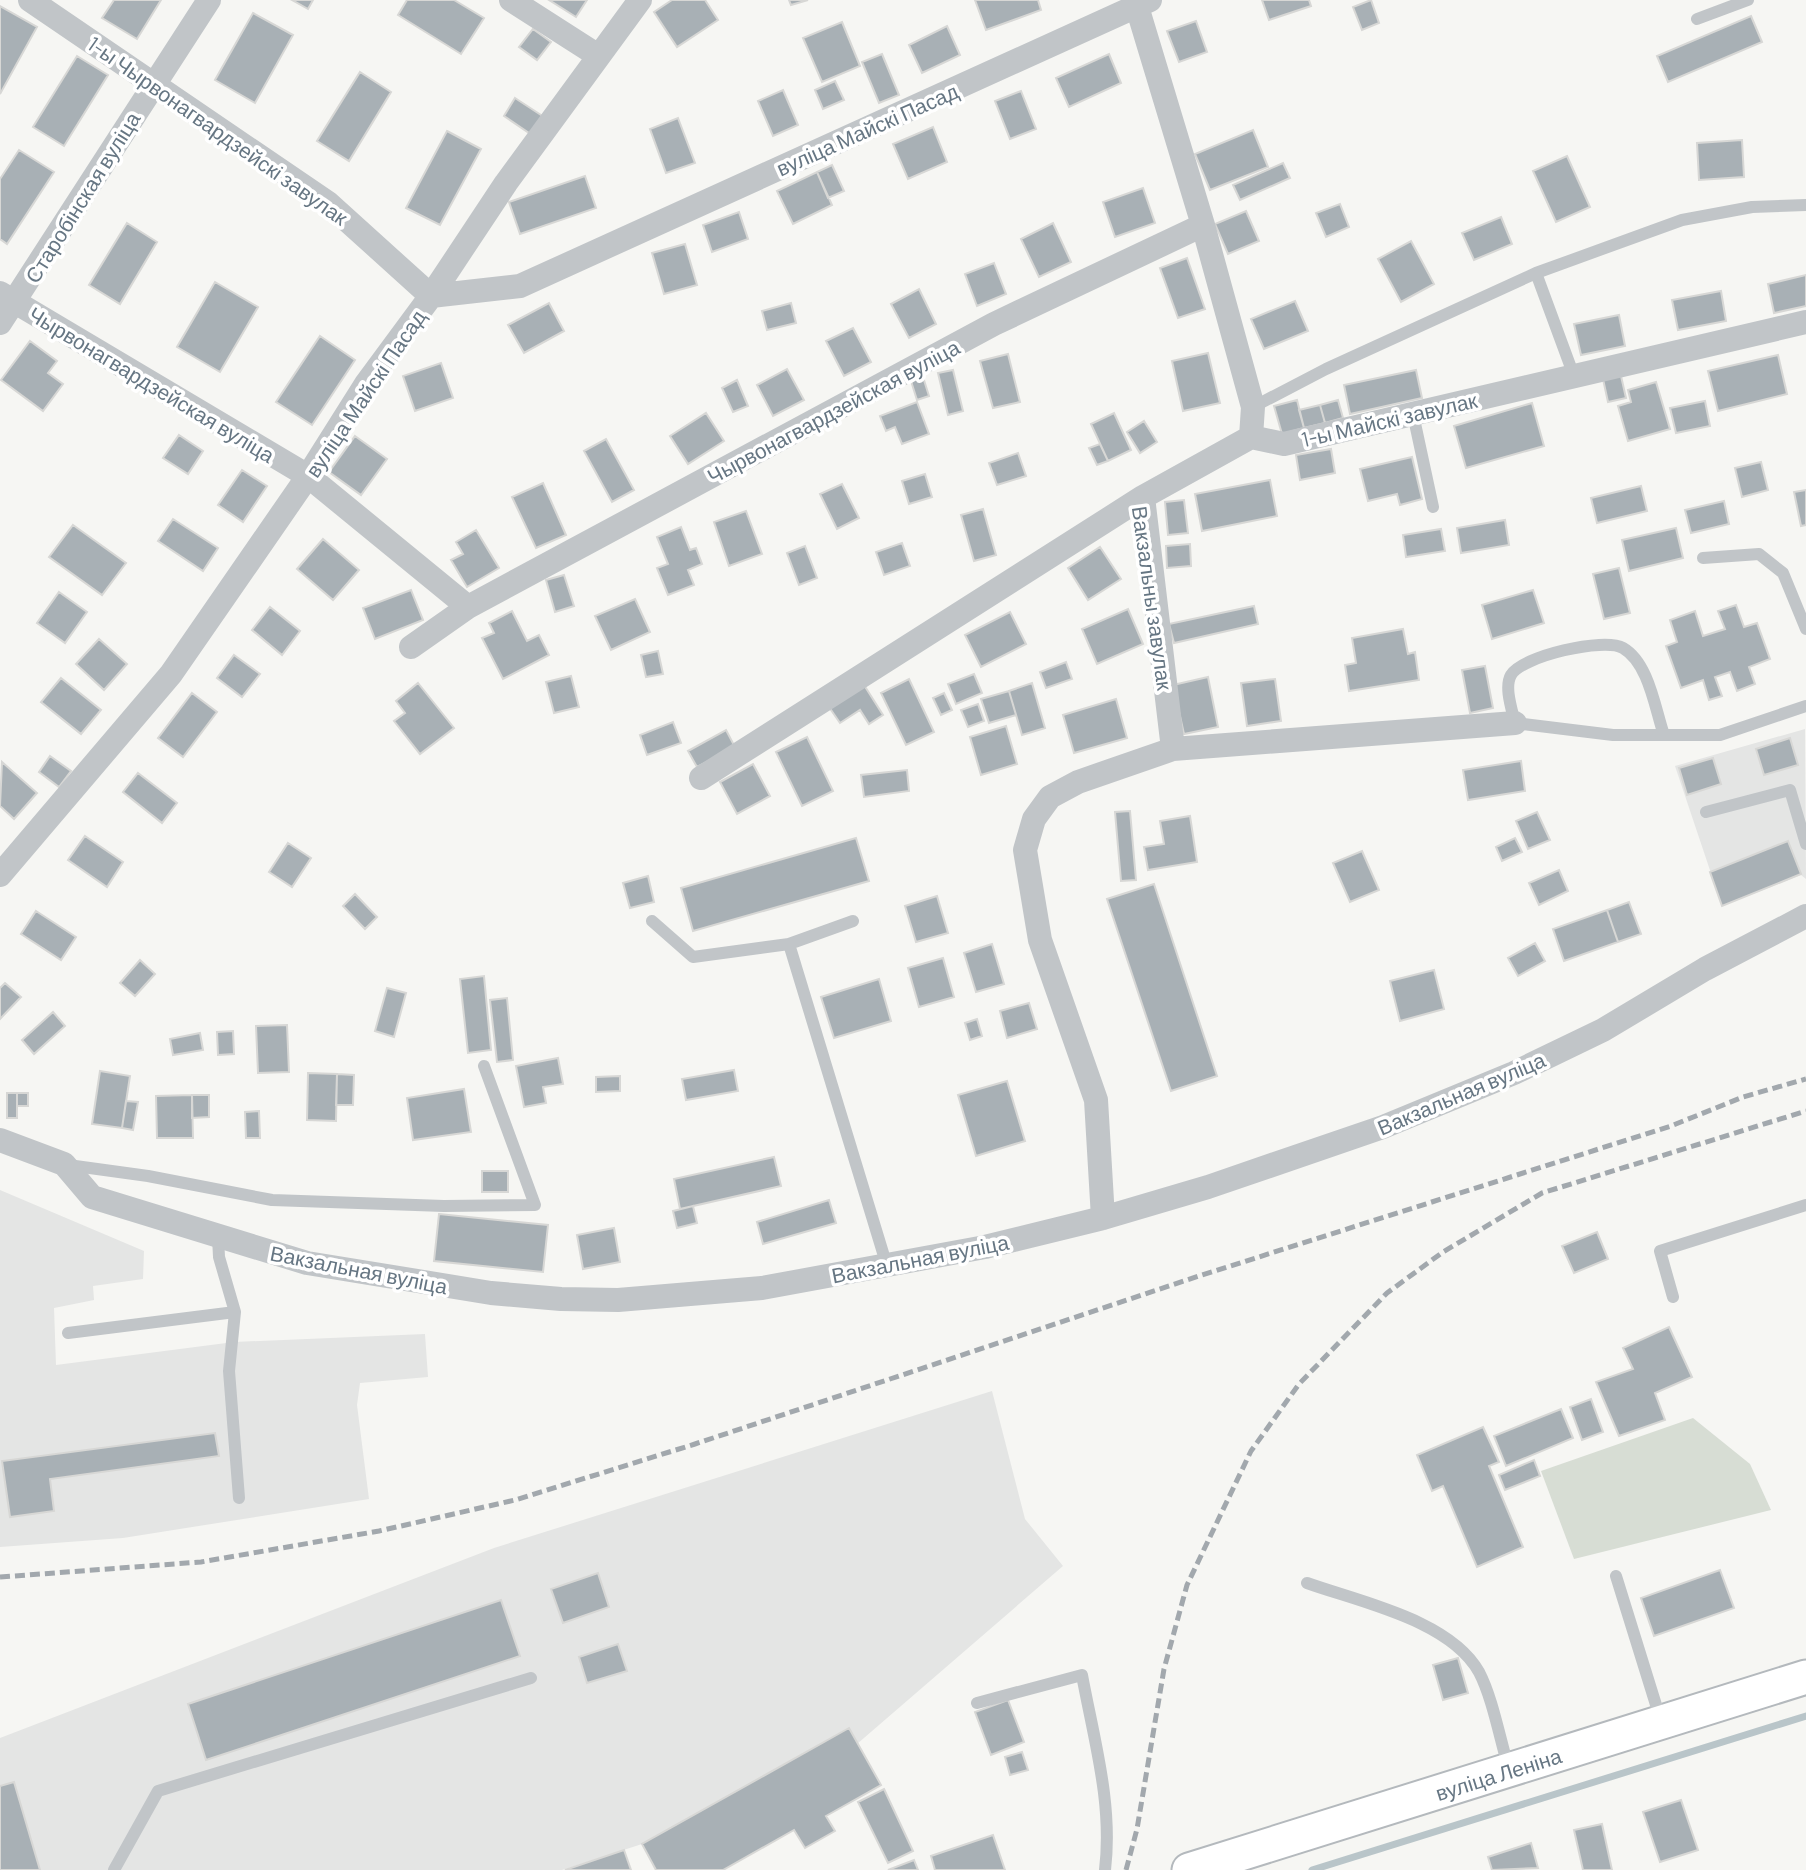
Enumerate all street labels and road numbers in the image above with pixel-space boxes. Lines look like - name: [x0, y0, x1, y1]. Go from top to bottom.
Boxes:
- street label: 1-ы Чырвонагвардзейскі завулак: [83, 30, 354, 230]
- street label: вуліца Майскі Пасад: [772, 78, 962, 180]
- street label: Старобінская вуліца: [19, 107, 145, 287]
- street label: Чырвонагвардзейская вуліца: [25, 301, 280, 467]
- street label: вуліца Майскі Пасад: [300, 305, 430, 481]
- street label: Чырвонагвардзейская вуліца: [703, 334, 964, 488]
- street label: 1-ы Майскі завулак: [1299, 386, 1480, 451]
- street label: Вакзальны завулак: [1128, 504, 1178, 692]
- street label: Вакзальная вуліца: [1373, 1046, 1549, 1140]
- street label: Вакзальная вуліца: [829, 1229, 1011, 1287]
- street label: Вакзальная вуліца: [268, 1240, 450, 1298]
- street label: вуліца Леніна: [1432, 1742, 1565, 1805]

